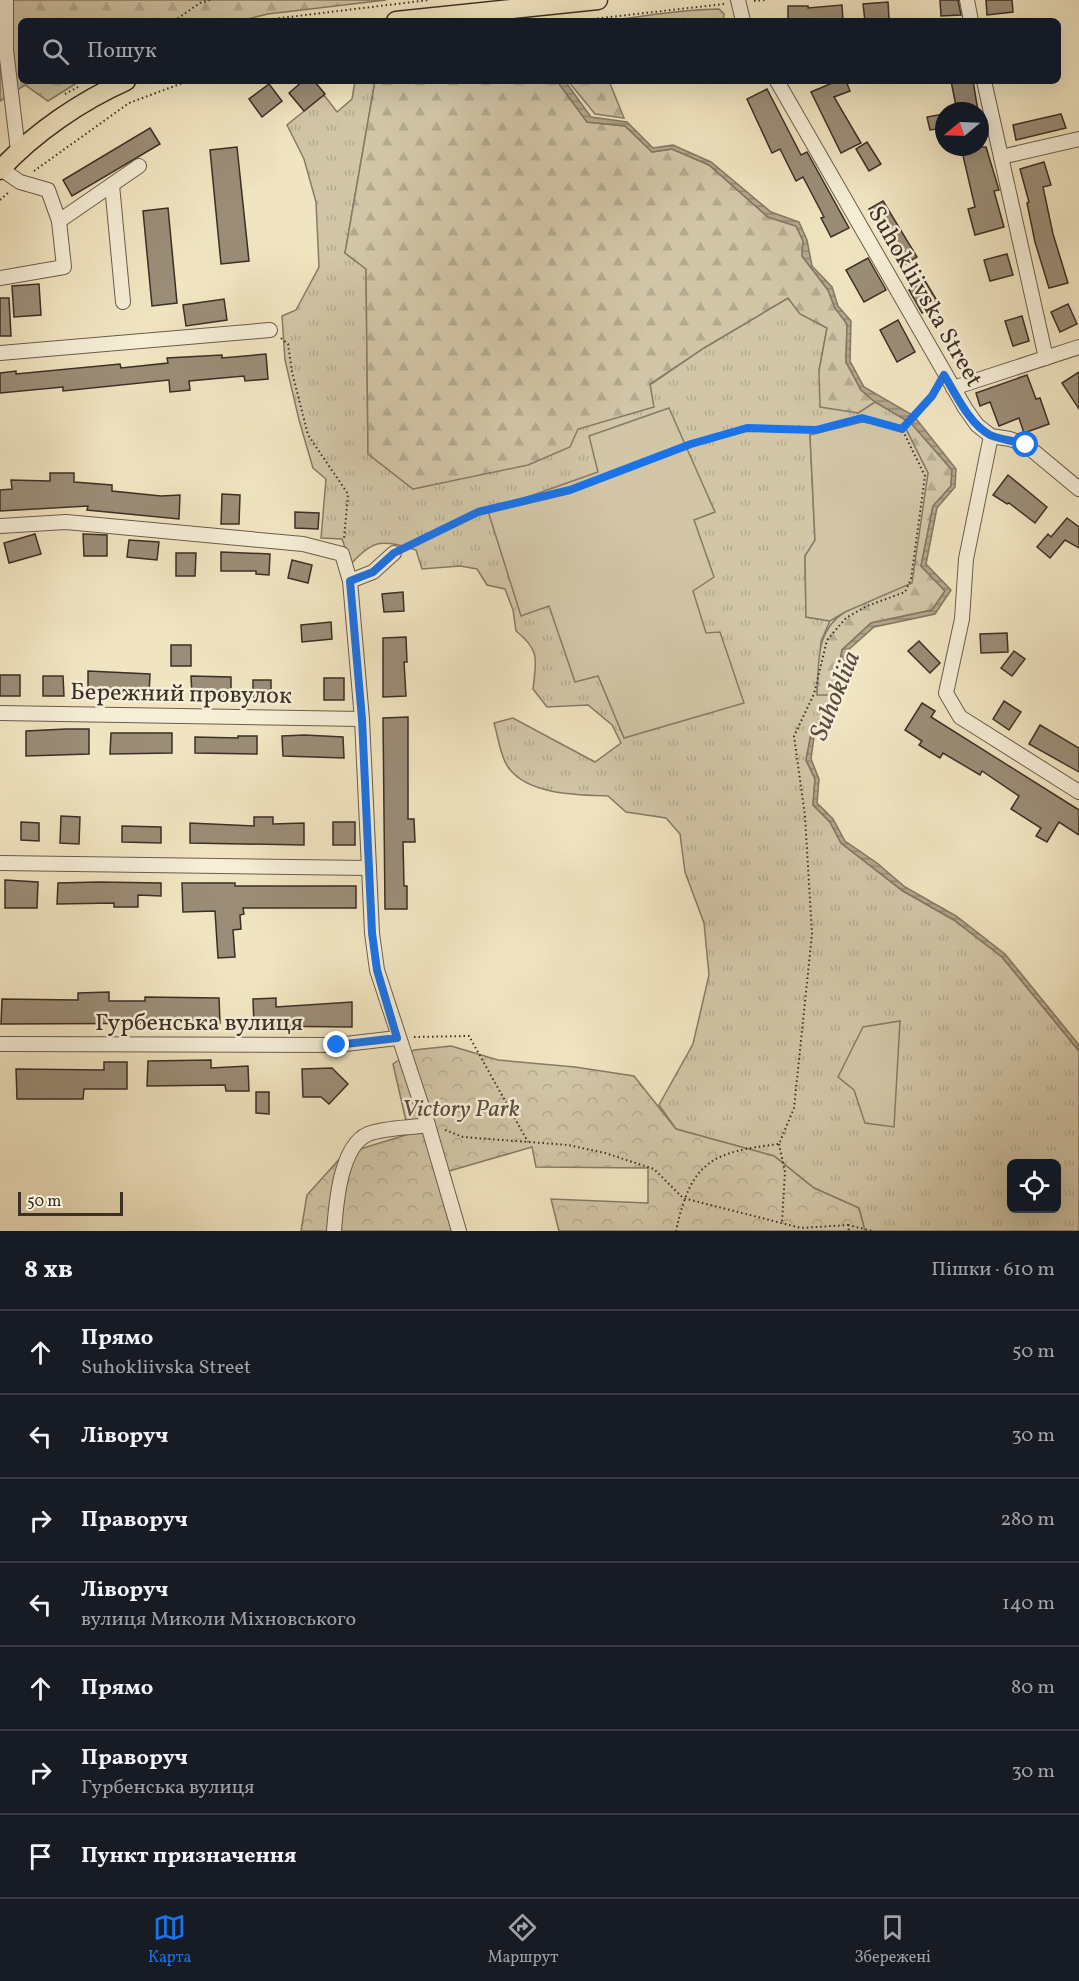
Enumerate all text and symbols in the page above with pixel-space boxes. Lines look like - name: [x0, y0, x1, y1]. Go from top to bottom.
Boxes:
- search box: [18, 18, 1061, 84]
- icon: search: [39, 35, 72, 68]
- text: Пошук: [87, 36, 157, 67]
- north arrow: [935, 102, 989, 156]
- street label: Suhokliivska Street: [859, 200, 990, 394]
- route start: [1012, 431, 1038, 457]
- water label: Suhokliia: [802, 646, 870, 746]
- street label: Бережний провулок: [70, 676, 292, 714]
- street label: Гурбенська вулиця: [95, 1007, 303, 1041]
- route end: [323, 1031, 349, 1057]
- park label: Victory Park: [402, 1093, 520, 1127]
- map controls: [1007, 1159, 1061, 1213]
- button: locate: [1007, 1159, 1061, 1213]
- scale bar: [18, 1189, 123, 1216]
- text: 50 m: [27, 1191, 61, 1213]
- text: 8 хв: [24, 1252, 73, 1288]
- text: Пішки · 610 m: [931, 1256, 1055, 1284]
- text: Прямо: [81, 1323, 153, 1354]
- icon: ahead: [24, 1336, 57, 1369]
- text: 50 m: [1012, 1338, 1055, 1366]
- text: Suhokliivska Street: [81, 1354, 251, 1382]
- icon: left: [24, 1420, 57, 1453]
- text: Ліворуч: [81, 1421, 168, 1452]
- text: 30 m: [1011, 1422, 1055, 1450]
- icon: right: [24, 1504, 57, 1537]
- text: Праворуч: [81, 1505, 188, 1536]
- text: 280 m: [1000, 1506, 1055, 1534]
- text: Ліворуч: [81, 1575, 168, 1606]
- icon: left: [24, 1588, 57, 1621]
- text: 140 m: [1002, 1590, 1055, 1618]
- text: вулиця Миколи Міхновського: [81, 1606, 356, 1634]
- icon: ahead: [24, 1672, 57, 1705]
- text: Прямо: [81, 1673, 153, 1704]
- text: 80 m: [1011, 1674, 1055, 1702]
- text: Праворуч: [81, 1743, 188, 1774]
- icon: right: [24, 1756, 57, 1789]
- text: 30 m: [1011, 1758, 1055, 1786]
- text: Гурбенська вулиця: [81, 1774, 254, 1802]
- icon: arrive: [24, 1840, 57, 1873]
- text: Пункт призначення: [81, 1841, 297, 1872]
- tab: Карта: [148, 1911, 191, 1969]
- tab: Маршрут: [488, 1911, 558, 1969]
- tab: Збережені: [854, 1911, 931, 1969]

